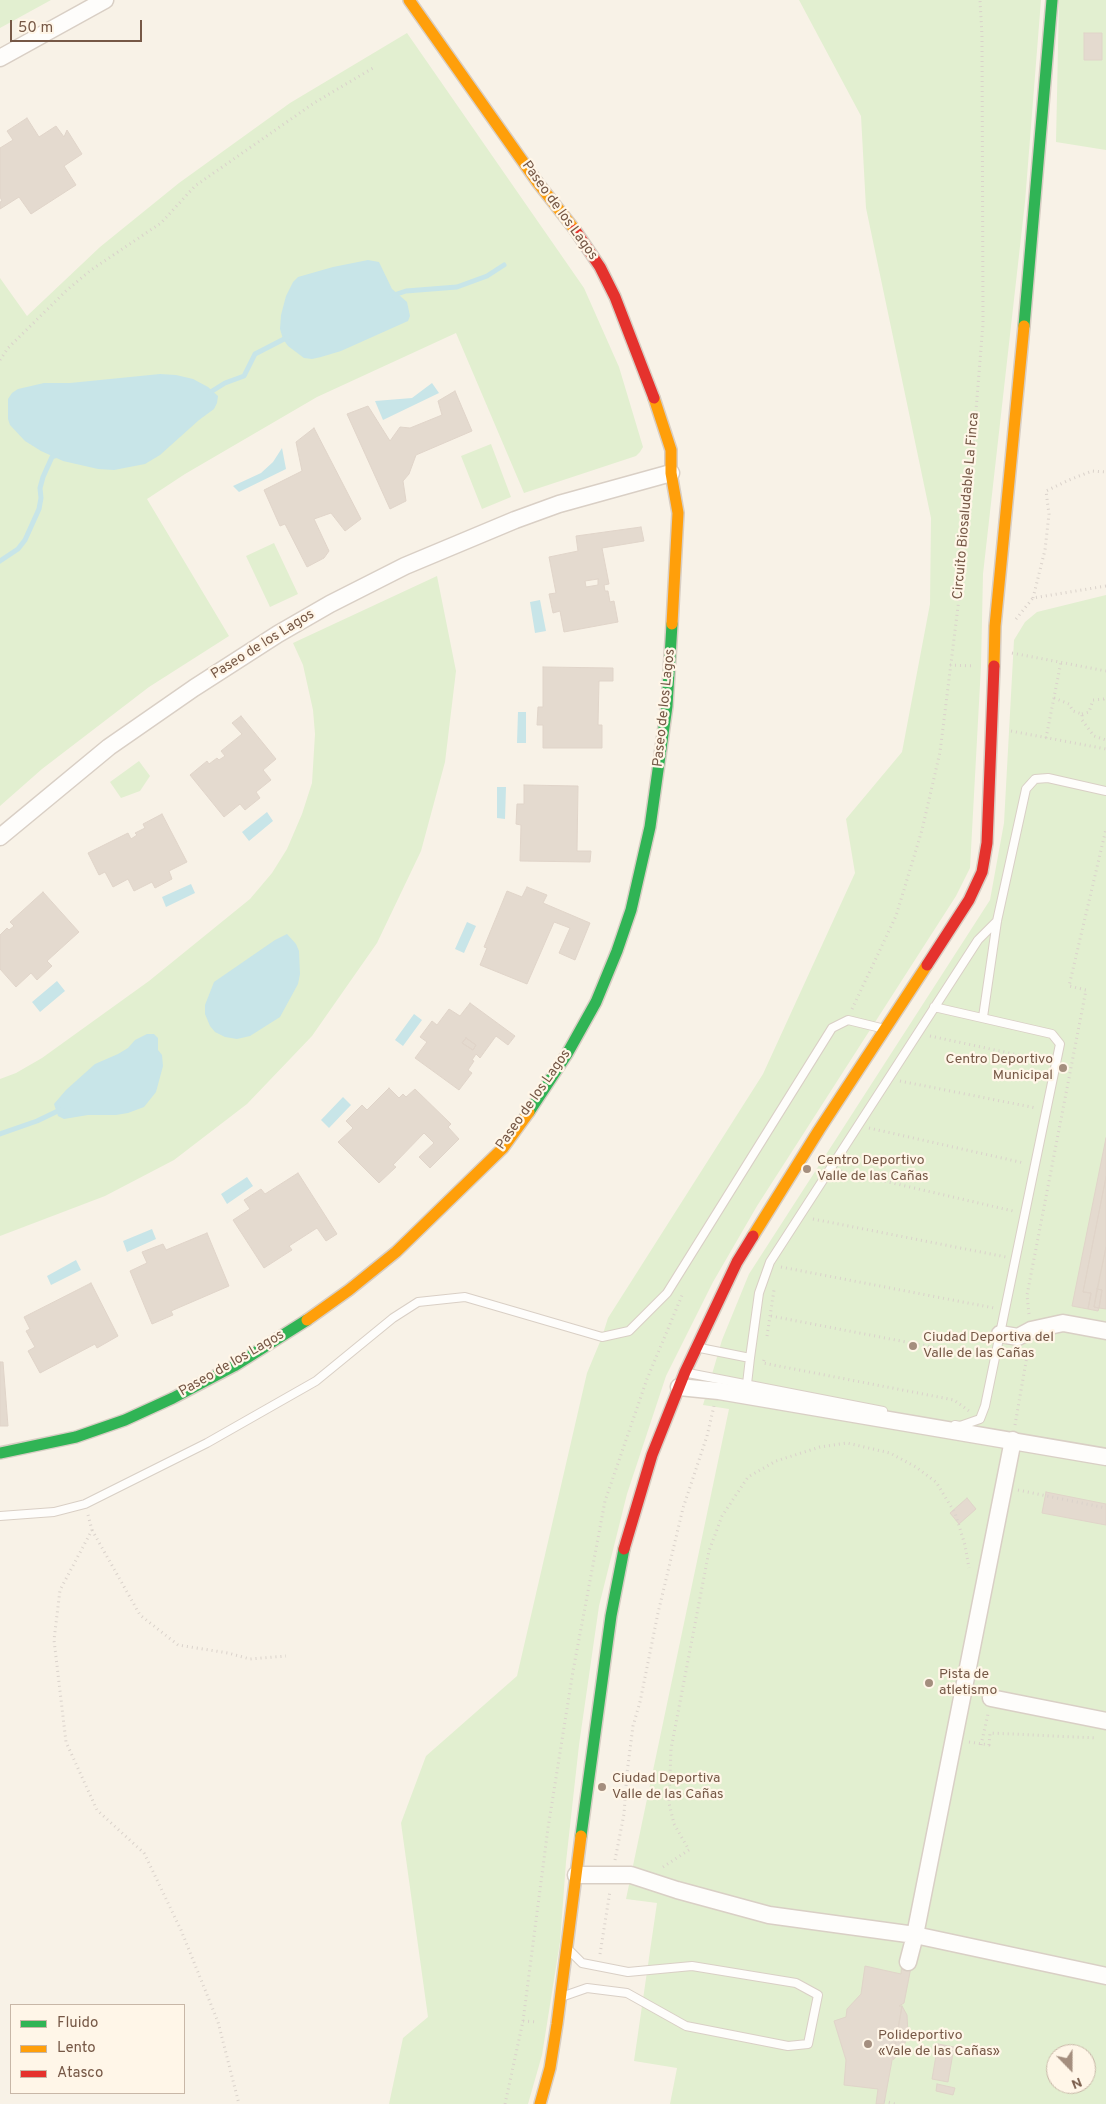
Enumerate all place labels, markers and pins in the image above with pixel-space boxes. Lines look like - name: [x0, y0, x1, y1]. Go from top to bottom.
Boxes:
- place label: Centro Deportivo Municipal: [946, 1052, 1053, 1084]
- marker: Centro Deportivo Municipal: [1057, 1062, 1069, 1074]
- place label: Centro Deportivo Valle de las Cañas: [817, 1153, 929, 1186]
- marker: Centro Deportivo Valle de las Cañas: [801, 1163, 813, 1175]
- place label: Ciudad Deportiva del Valle de las Cañas: [923, 1330, 1054, 1362]
- marker: Ciudad Deportiva del Valle de las Cañas: [907, 1340, 919, 1352]
- place label: Pista de atletismo: [939, 1667, 997, 1700]
- marker: Pista de atletismo: [923, 1677, 935, 1689]
- place label: Ciudad Deportiva Valle de las Cañas: [612, 1771, 724, 1804]
- marker: Ciudad Deportiva Valle de las Cañas: [596, 1781, 608, 1793]
- place label: Polideportivo «Vale de las Cañas»: [878, 2028, 1000, 2060]
- marker: Polideportivo «Vale de las Cañas»: [862, 2038, 874, 2050]

